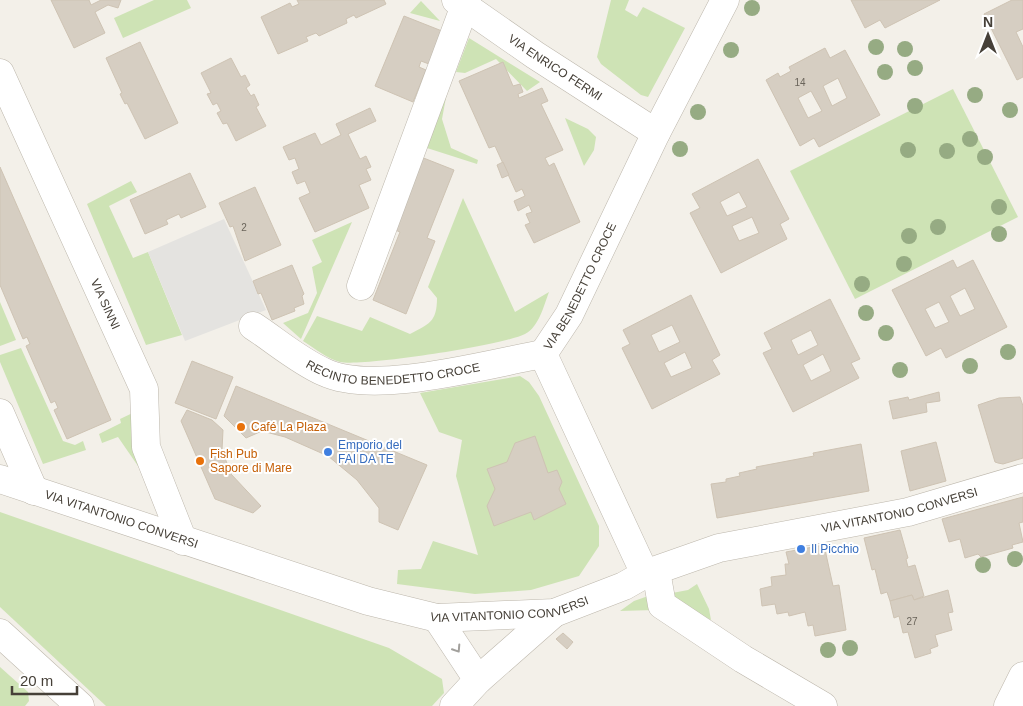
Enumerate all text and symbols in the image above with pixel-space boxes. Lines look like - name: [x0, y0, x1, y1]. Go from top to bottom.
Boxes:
- north arrow: [963, 10, 1013, 60]
- text: N: [983, 14, 993, 30]
- street label: VIA ENRICO FERMI: [506, 32, 605, 103]
- house number: 14: [794, 77, 806, 88]
- street label: VIA BENEDETTO CROCE: [541, 220, 619, 352]
- house number: 2: [241, 222, 247, 233]
- street label: VIA SINNI: [88, 277, 123, 332]
- street label: RECINTO BENEDETTO CROCE: [303, 357, 481, 388]
- place label: Café La Plaza: [251, 420, 327, 434]
- marker: Café La Plaza: [235, 421, 247, 433]
- place label: Emporio del FAI DA TE: [338, 438, 402, 466]
- marker: Emporio del FAI DA TE: [322, 446, 334, 458]
- place label: Fish Pub Sapore di Mare: [210, 447, 292, 475]
- marker: Fish Pub Sapore di Mare: [194, 455, 206, 467]
- street label: VIA VITANTONIO CONVERSI: [820, 485, 979, 535]
- street label: VIA VITANTONIO CONVERSI: [43, 487, 200, 551]
- place label: Il Picchio: [811, 542, 859, 556]
- marker: Il Picchio: [795, 543, 807, 555]
- street label: VIA VITANTONIO CONVERSI: [429, 593, 590, 625]
- house number: 27: [906, 616, 918, 627]
- one-way arrow: [451, 644, 461, 653]
- scale bar: [12, 664, 78, 696]
- text: 20 m: [20, 672, 53, 689]

